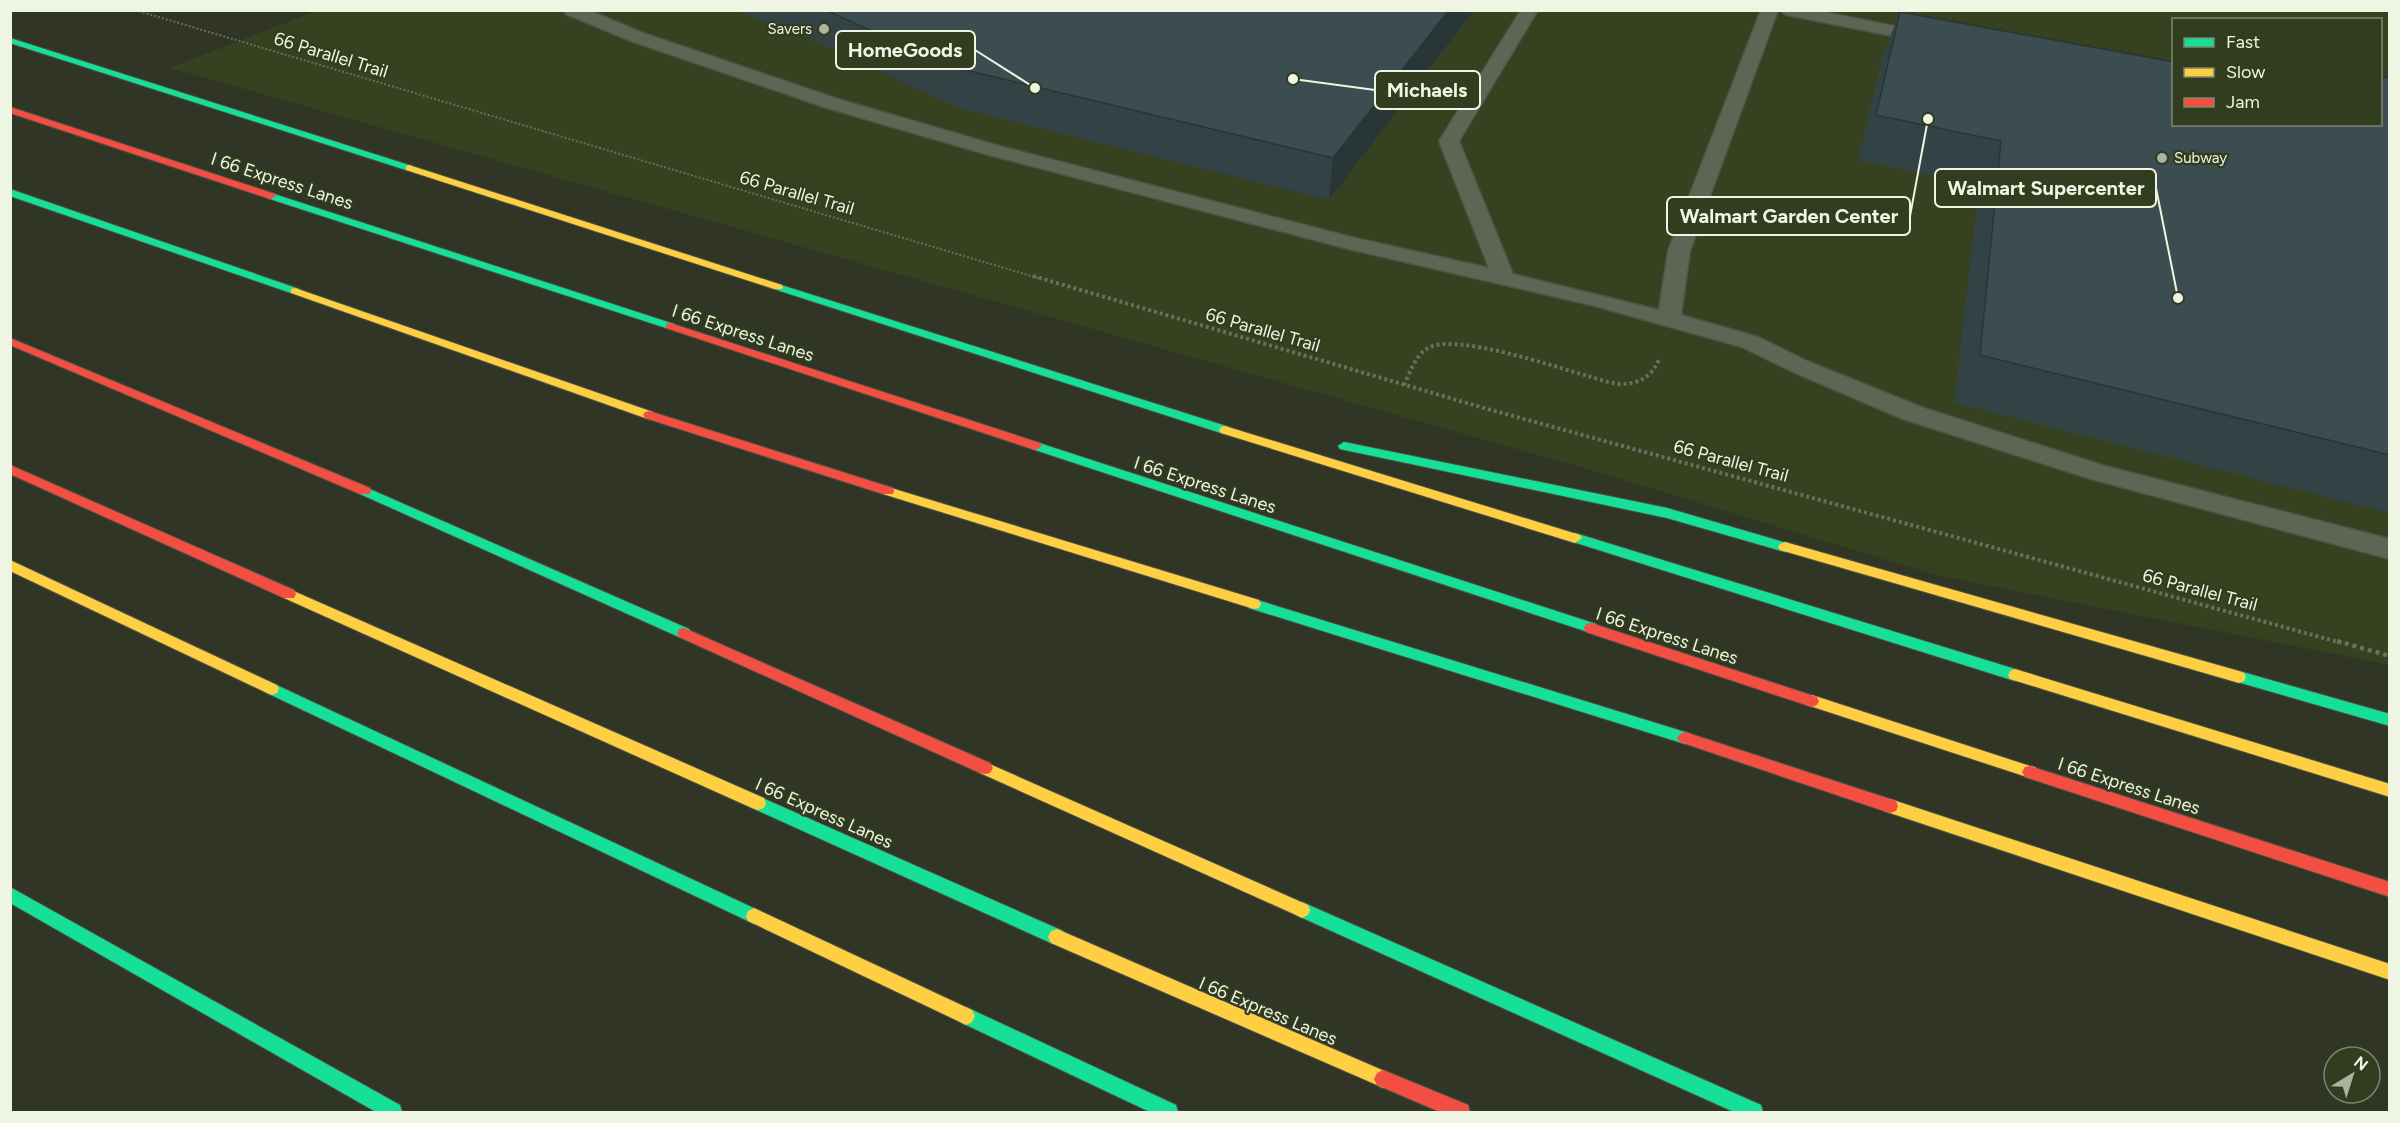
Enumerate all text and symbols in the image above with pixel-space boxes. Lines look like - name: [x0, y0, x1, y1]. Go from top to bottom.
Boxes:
- legend: [2172, 18, 2382, 126]
- place label: Savers: [767, 20, 812, 38]
- marker: Savers: [817, 22, 831, 36]
- street label: 66 Parallel Trail: [271, 27, 391, 83]
- callout: HomeGoods: [836, 31, 975, 69]
- text: Fast: [2226, 31, 2260, 53]
- text: HomeGoods: [848, 38, 962, 62]
- text: Slow: [2226, 61, 2265, 83]
- callout: Michaels: [1375, 71, 1480, 109]
- text: Michaels: [1387, 78, 1467, 102]
- text: Jam: [2226, 91, 2260, 113]
- street label: I 66 Express Lanes: [208, 148, 356, 214]
- place label: Subway: [2174, 149, 2227, 167]
- marker: Subway: [2155, 151, 2169, 165]
- street label: 66 Parallel Trail: [737, 166, 857, 220]
- callout: Walmart Supercenter: [1935, 169, 2156, 207]
- text: Walmart Supercenter: [1948, 176, 2145, 200]
- callout: Walmart Garden Center: [1667, 197, 1910, 235]
- text: Walmart Garden Center: [1680, 204, 1899, 228]
- street label: I 66 Express Lanes: [669, 300, 817, 366]
- street label: 66 Parallel Trail: [1203, 303, 1323, 357]
- street label: 66 Parallel Trail: [1671, 435, 1791, 487]
- street label: I 66 Express Lanes: [1131, 452, 1279, 518]
- street label: 66 Parallel Trail: [2140, 564, 2260, 616]
- street label: I 66 Express Lanes: [1593, 603, 1741, 669]
- street label: I 66 Express Lanes: [2055, 753, 2203, 819]
- street label: I 66 Express Lanes: [752, 773, 896, 853]
- street label: I 66 Express Lanes: [1196, 972, 1340, 1050]
- north arrow: [2322, 1045, 2382, 1105]
- text: N: [2350, 1052, 2372, 1075]

